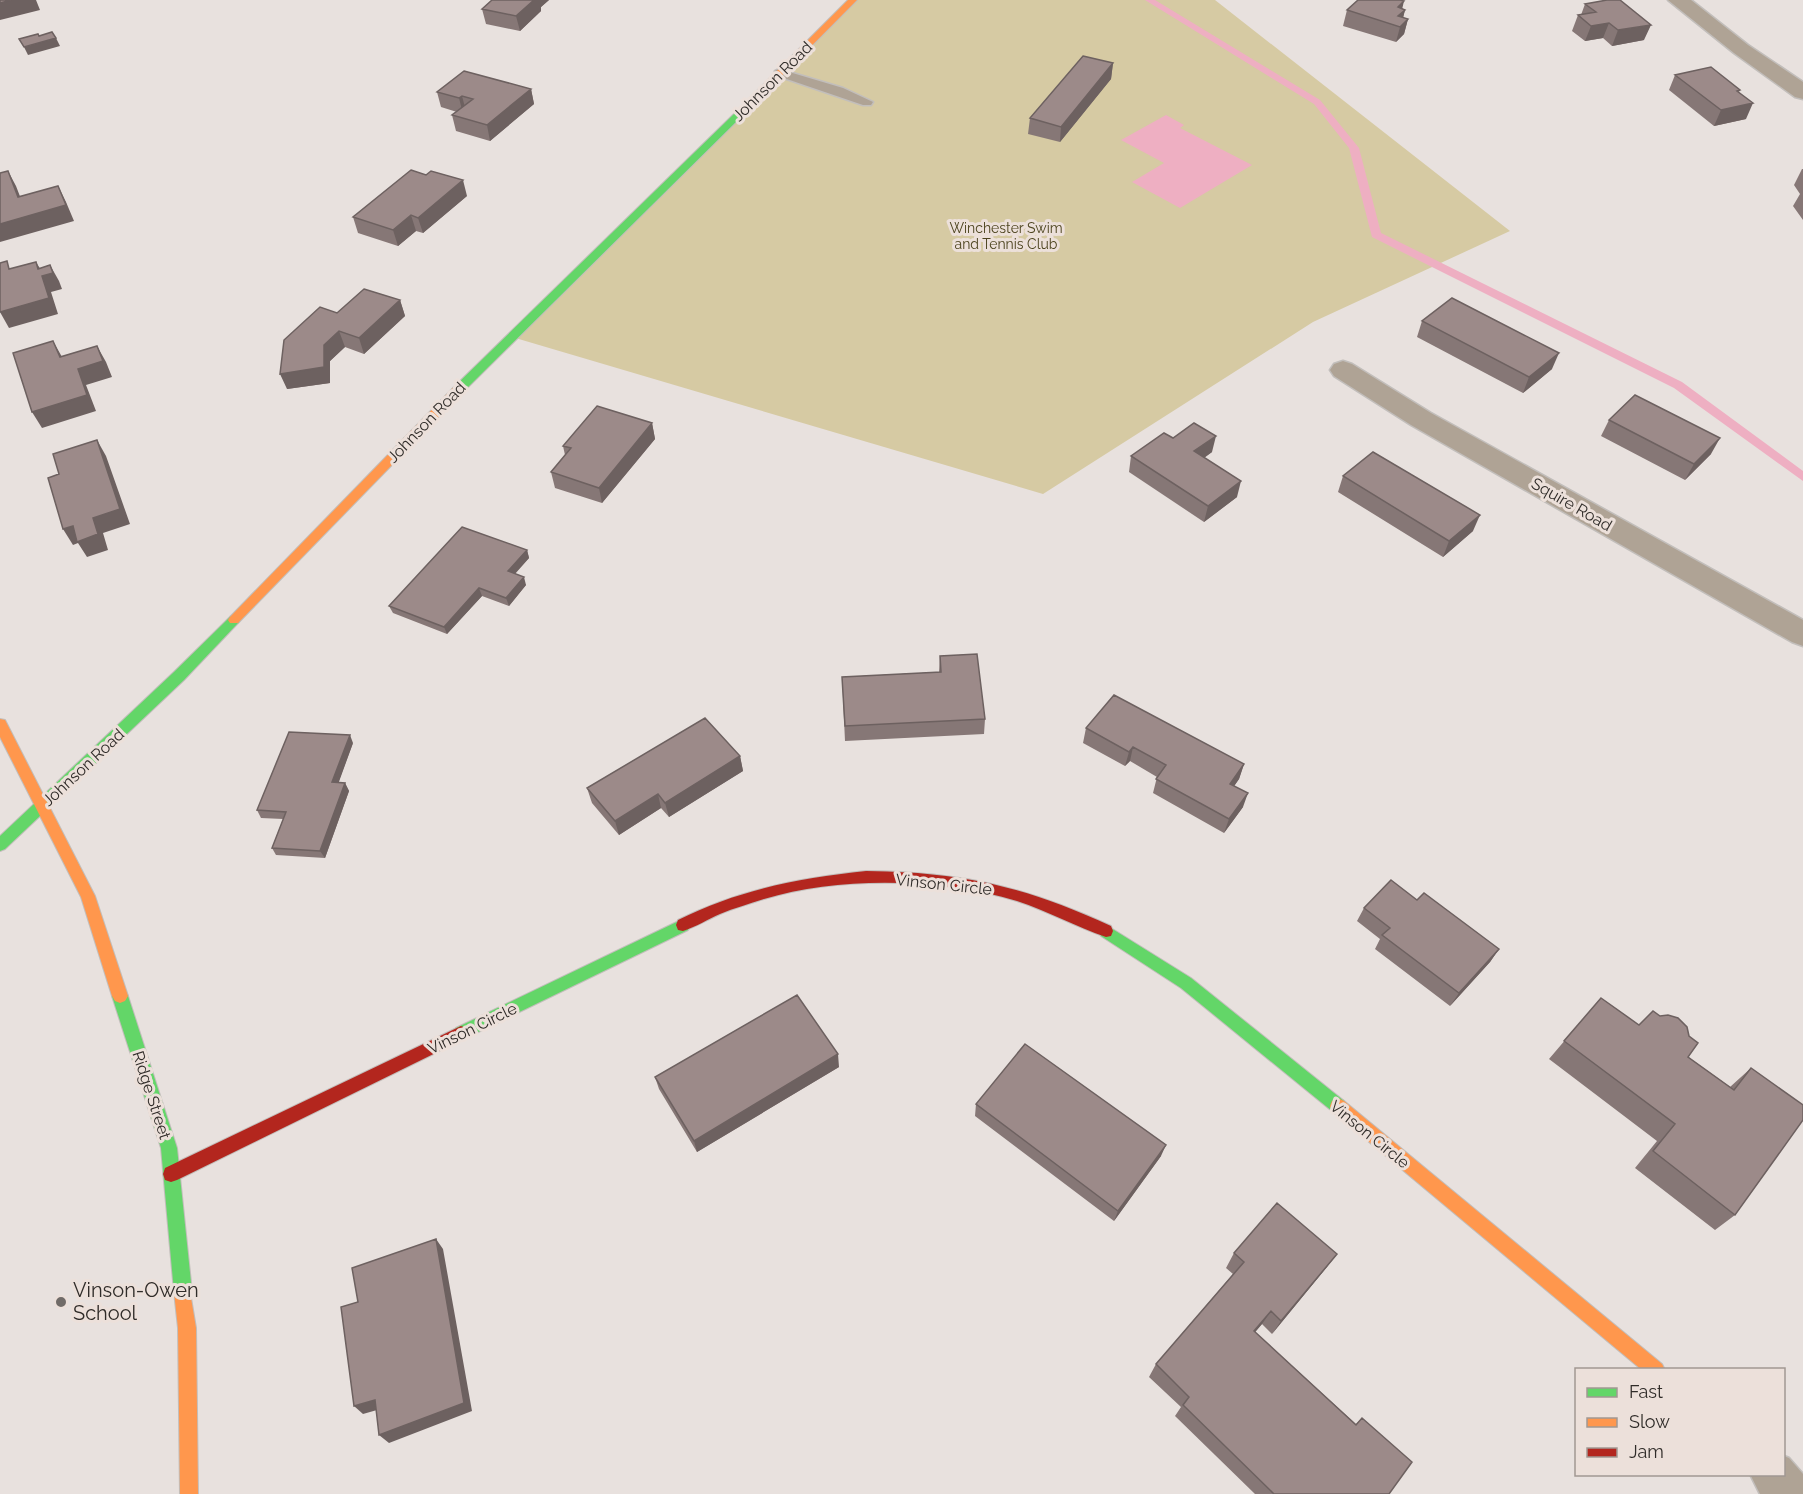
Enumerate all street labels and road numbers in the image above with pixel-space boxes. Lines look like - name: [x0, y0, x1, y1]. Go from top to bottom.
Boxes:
- street label: Johnson Road: [729, 38, 816, 125]
- street label: Johnson Road: [383, 378, 470, 467]
- street label: Squire Road: [1528, 474, 1615, 535]
- street label: Johnson Road: [39, 725, 128, 810]
- street label: Vinson Circle: [895, 870, 993, 899]
- street label: Vinson Circle: [425, 999, 520, 1058]
- street label: Ridge Street: [128, 1049, 175, 1142]
- street label: Vinson Circle: [1326, 1097, 1413, 1172]

